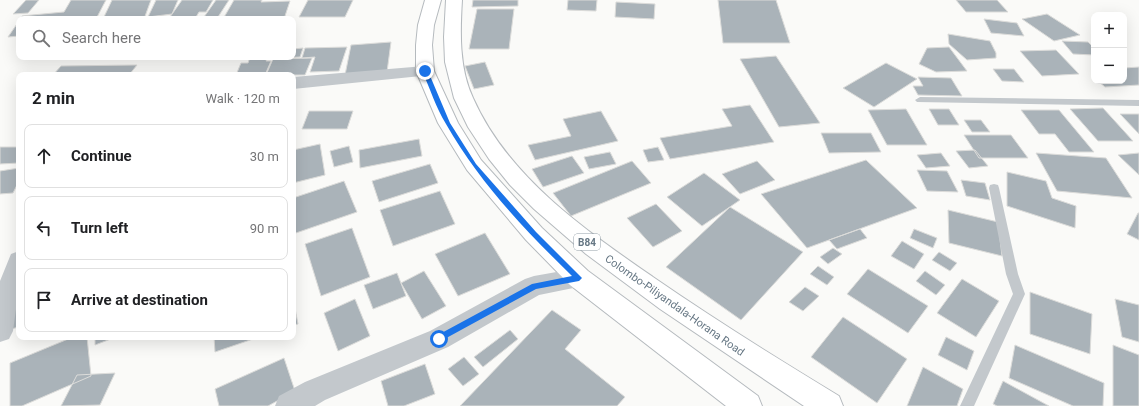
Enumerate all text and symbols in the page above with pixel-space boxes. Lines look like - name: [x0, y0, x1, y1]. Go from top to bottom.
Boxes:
- map controls: [1091, 12, 1127, 84]
- button: +: [1091, 12, 1127, 48]
- search box: [16, 16, 296, 60]
- icon: search: [30, 27, 52, 49]
- text: Search here: [62, 29, 141, 47]
- button: −: [1091, 48, 1127, 84]
- route end: [416, 62, 434, 80]
- text: 2 min: [32, 88, 75, 108]
- text: Walk · 120 m: [205, 91, 280, 106]
- icon: ahead: [33, 145, 55, 167]
- text: Continue: [71, 147, 132, 165]
- text: 30 m: [250, 149, 279, 164]
- icon: left: [33, 217, 55, 239]
- text: Turn left: [71, 219, 128, 237]
- text: 90 m: [250, 221, 279, 236]
- road number: B84: [574, 234, 600, 250]
- street label: Colombo-Piliyandala-Horana Road: [603, 252, 747, 359]
- icon: arrive: [33, 289, 55, 311]
- text: Arrive at destination: [71, 291, 208, 309]
- route start: [430, 330, 448, 348]

